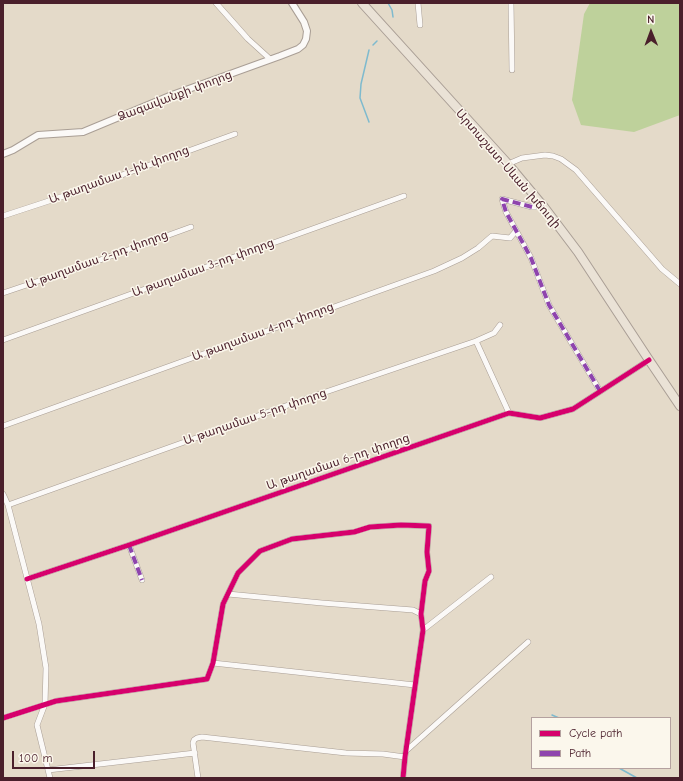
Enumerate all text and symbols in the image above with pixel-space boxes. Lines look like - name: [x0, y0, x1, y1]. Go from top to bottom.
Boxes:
- north arrow: [631, 12, 671, 52]
- text: N: [647, 13, 654, 26]
- street label: Ձագավանքի փողոց: [116, 68, 234, 124]
- street label: Արտաշատ-Սևան խճուղի: [452, 106, 564, 232]
- street label: Ա թաղամաս 1-ին փողոց: [47, 143, 191, 207]
- street label: Ա թաղամաս 2-րդ փողոց: [24, 228, 170, 292]
- street label: Ա թաղամաս 3-րդ փողոց: [130, 236, 276, 300]
- street label: Ա թաղամաս 4-րդ փողոց: [190, 300, 336, 364]
- street label: Ա թաղամաս 5-րդ փողոց: [182, 386, 328, 448]
- street label: Ա թաղամաս 6-րդ փողոց: [265, 431, 411, 493]
- legend: [531, 717, 671, 769]
- text: Cycle path: [569, 726, 622, 740]
- scale bar: [14, 743, 97, 769]
- text: Path: [569, 746, 591, 760]
- text: 100 m: [19, 751, 52, 765]

